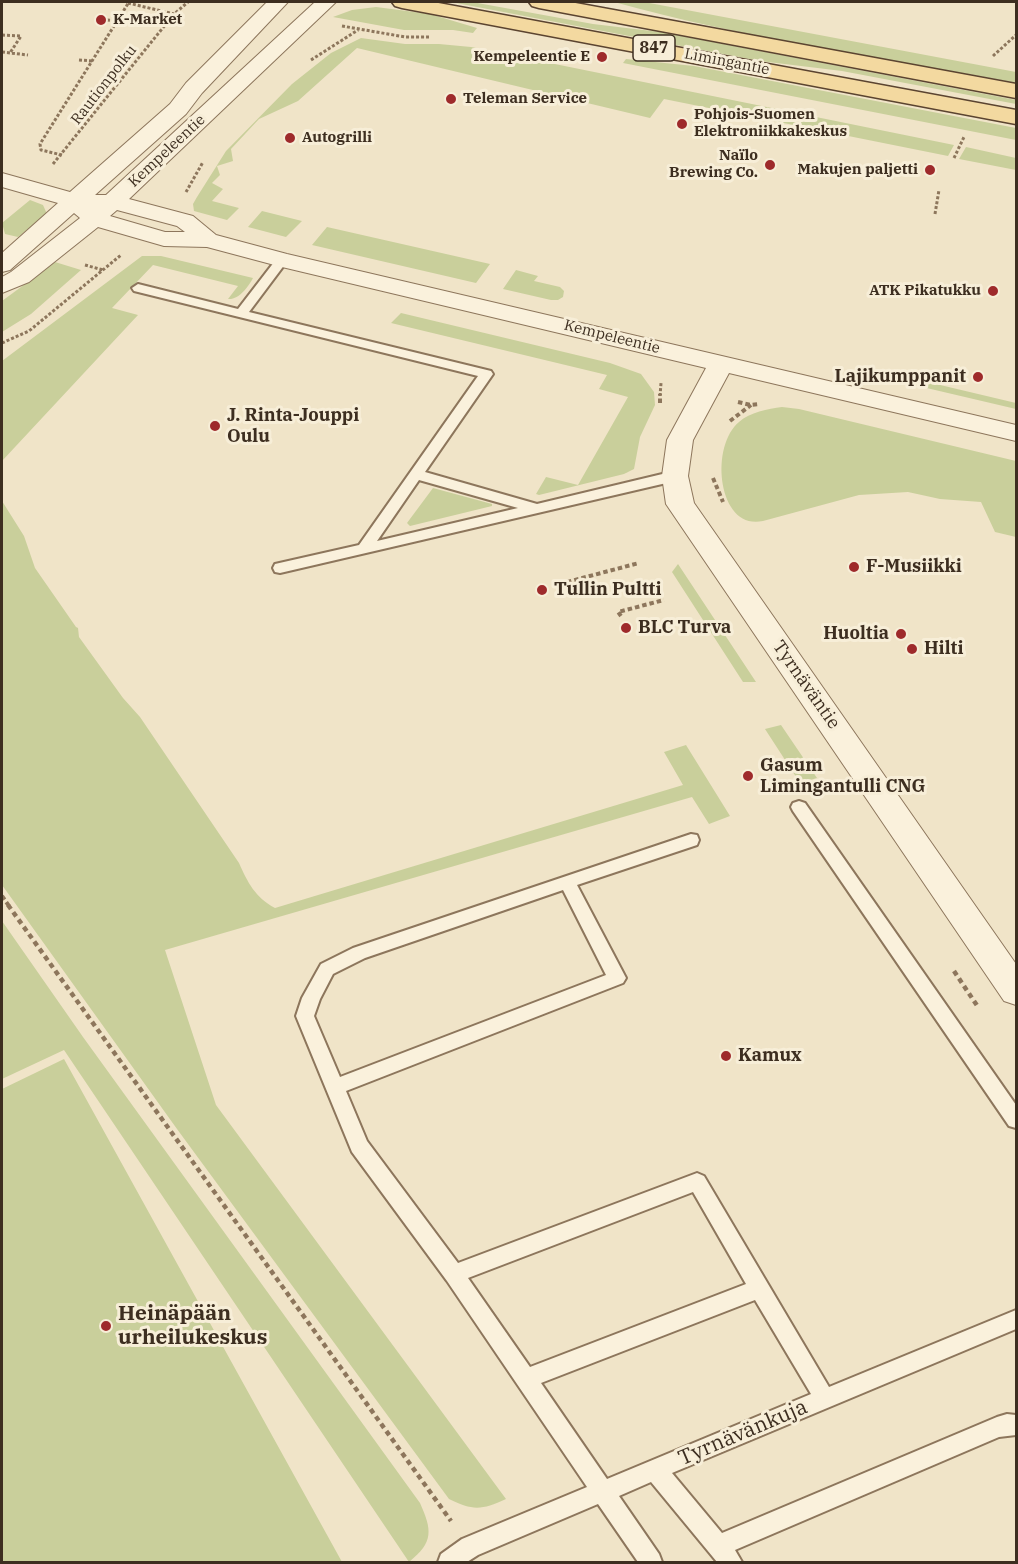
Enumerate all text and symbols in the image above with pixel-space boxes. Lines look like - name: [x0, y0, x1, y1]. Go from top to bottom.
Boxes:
- place label: K-Market: [113, 11, 182, 29]
- marker: K-Market: [94, 13, 108, 27]
- road number: 847: [633, 35, 675, 61]
- street label: Rautionpolku: [67, 42, 141, 128]
- street label: Limingantie: [683, 45, 771, 79]
- place label: Kempeleentie E: [473, 48, 590, 66]
- marker: Kempeleentie E: [595, 50, 609, 64]
- place label: Teleman Service: [463, 90, 587, 108]
- marker: Teleman Service: [444, 92, 458, 106]
- place label: Pohjois-Suomen Elektroniikkakeskus: [694, 106, 847, 141]
- street label: Kempeleentie: [125, 111, 209, 191]
- marker: Pohjois-Suomen Elektroniikkakeskus: [675, 117, 689, 131]
- place label: Autogrilli: [302, 129, 372, 147]
- marker: Autogrilli: [283, 131, 297, 145]
- place label: Naïlo Brewing Co.: [669, 147, 758, 182]
- marker: Naïlo Brewing Co.: [763, 158, 777, 172]
- place label: Makujen paljetti: [798, 161, 918, 179]
- marker: Makujen paljetti: [923, 163, 937, 177]
- place label: ATK Pikatukku: [869, 282, 981, 300]
- marker: ATK Pikatukku: [986, 284, 1000, 298]
- street label: Kempeleentie: [562, 316, 662, 358]
- place label: Lajikumppanit: [835, 366, 966, 388]
- marker: Lajikumppanit: [971, 370, 985, 384]
- place label: J. Rinta-Jouppi Oulu: [227, 405, 359, 448]
- marker: J. Rinta-Jouppi Oulu: [208, 419, 222, 433]
- place label: F-Musiikki: [866, 556, 962, 578]
- marker: F-Musiikki: [847, 560, 861, 574]
- place label: Tullin Pultti: [554, 579, 662, 601]
- marker: Tullin Pultti: [535, 583, 549, 597]
- place label: BLC Turva: [638, 617, 731, 639]
- marker: BLC Turva: [619, 621, 633, 635]
- place label: Huoltia: [823, 623, 889, 645]
- marker: Huoltia: [894, 627, 908, 641]
- street label: Tyrnäväntie: [768, 637, 844, 733]
- place label: Hilti: [924, 638, 963, 660]
- marker: Hilti: [905, 642, 919, 656]
- place label: Gasum Limingantulli CNG: [760, 755, 926, 798]
- marker: Gasum Limingantulli CNG: [741, 769, 755, 783]
- place label: Kamux: [738, 1045, 802, 1067]
- marker: Kamux: [719, 1049, 733, 1063]
- place label: Heinäpään urheilukeskus: [118, 1301, 267, 1351]
- marker: Heinäpään urheilukeskus: [99, 1319, 113, 1333]
- street label: Tyrnävänkuja: [675, 1395, 811, 1471]

